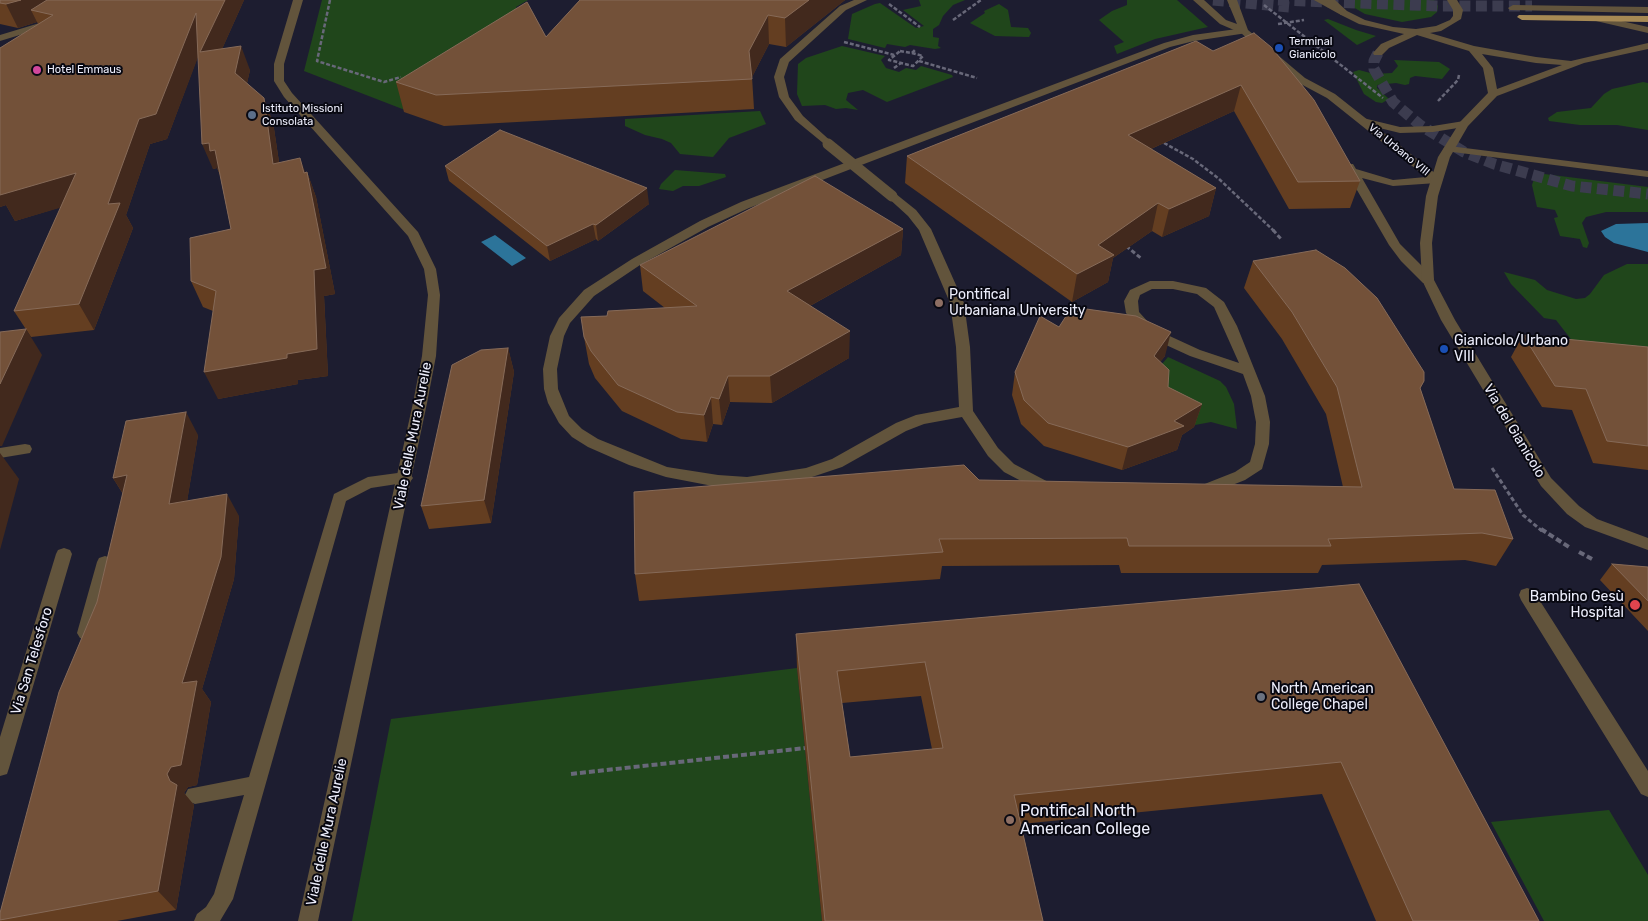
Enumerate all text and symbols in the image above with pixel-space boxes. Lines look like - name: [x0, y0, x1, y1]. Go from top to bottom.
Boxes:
- place label: Terminal Gianicolo: [1289, 35, 1336, 61]
- marker: Terminal Gianicolo: [1273, 42, 1285, 54]
- place label: Hotel Emmaus: [47, 63, 121, 77]
- marker: Hotel Emmaus: [31, 64, 43, 76]
- place label: Istituto Missioni Consolata: [262, 102, 343, 128]
- marker: Istituto Missioni Consolata: [246, 109, 258, 121]
- street label: Via Urbano VIII: [1366, 121, 1432, 179]
- place label: Pontifical Urbaniana University: [949, 287, 1086, 320]
- marker: Pontifical Urbaniana University: [933, 297, 945, 309]
- place label: Gianicolo/Urbano VIII: [1454, 333, 1568, 366]
- marker: Gianicolo/Urbano VIII: [1438, 343, 1450, 355]
- street label: Viale delle Mura Aurelie: [390, 361, 436, 511]
- street label: Via del Gianicolo: [1479, 381, 1549, 481]
- place label: Bambino Gesù Hospital: [1530, 589, 1624, 622]
- marker: Bambino Gesù Hospital: [1628, 598, 1642, 612]
- street label: Via San Telesforo: [8, 605, 56, 717]
- place label: North American College Chapel: [1271, 681, 1374, 714]
- marker: North American College Chapel: [1255, 691, 1267, 703]
- street label: Viale delle Mura Aurelie: [303, 757, 351, 907]
- place label: Pontifical North American College: [1020, 801, 1150, 839]
- marker: Pontifical North American College: [1004, 814, 1016, 826]

